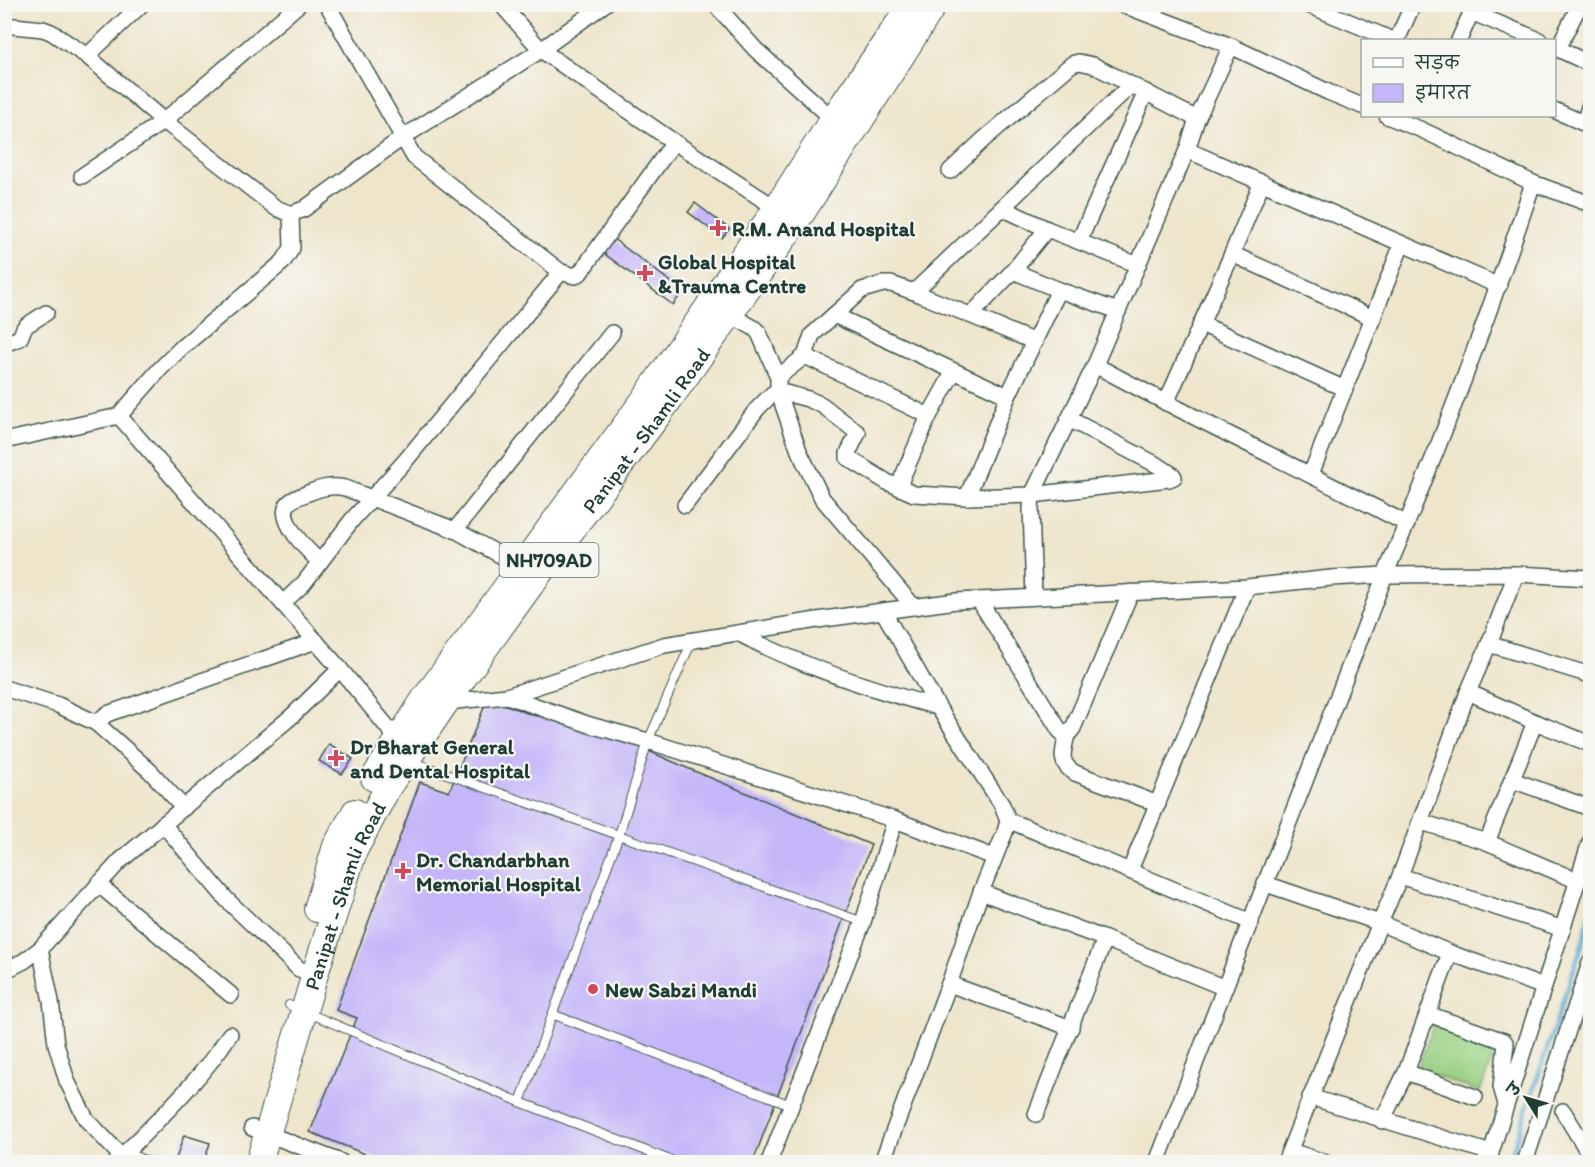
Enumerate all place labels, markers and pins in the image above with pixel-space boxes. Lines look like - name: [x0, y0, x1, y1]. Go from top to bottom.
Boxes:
- place label: R.M. Anand Hospital: [732, 216, 916, 242]
- marker: R.M. Anand Hospital: [709, 219, 727, 237]
- place label: Global Hospital &Trauma Centre: [658, 249, 806, 298]
- marker: Global Hospital &Trauma Centre: [636, 264, 654, 282]
- place label: Dr Bharat General and Dental Hospital: [350, 734, 531, 784]
- marker: Dr Bharat General and Dental Hospital: [327, 749, 345, 767]
- place label: Dr. Chandarbhan Memorial Hospital: [416, 847, 582, 897]
- marker: Dr. Chandarbhan Memorial Hospital: [394, 862, 412, 880]
- place label: New Sabzi Mandi: [605, 977, 757, 1002]
- marker: New Sabzi Mandi: [586, 982, 600, 996]

